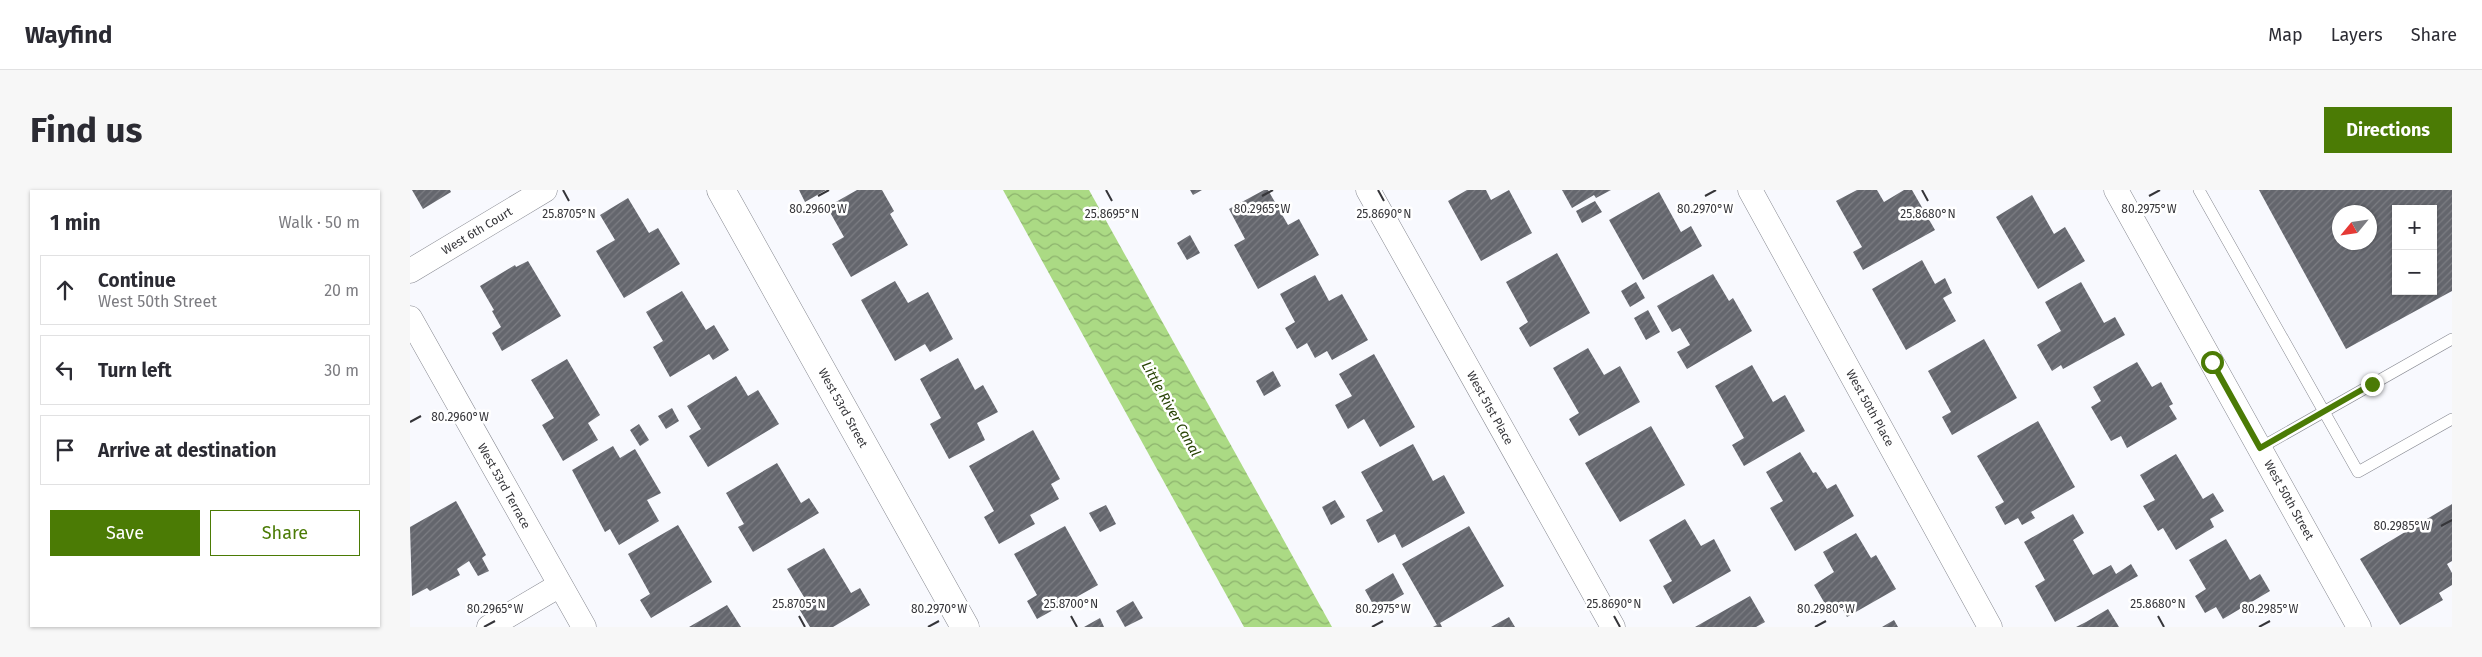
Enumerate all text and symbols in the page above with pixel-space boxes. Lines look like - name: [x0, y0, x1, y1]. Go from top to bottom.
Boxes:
- text: Wayfind: [25, 21, 112, 49]
- text: Map: [2268, 24, 2303, 46]
- text: Layers: [2331, 24, 2383, 46]
- text: Share: [2411, 24, 2457, 46]
- button: Directions: [2324, 107, 2452, 153]
- text: Find us: [30, 109, 142, 151]
- text: 80.2960°W: [789, 202, 847, 216]
- text: 80.2965°W: [1234, 202, 1290, 216]
- text: 80.2970°W: [1677, 202, 1733, 216]
- text: 80.2975°W: [2121, 202, 2177, 216]
- street label: West 6th Court: [439, 204, 515, 258]
- north arrow: [2332, 205, 2377, 250]
- map controls: [2392, 205, 2437, 295]
- button: +: [2392, 205, 2437, 250]
- text: 25.8705°N: [542, 207, 596, 221]
- text: 25.8695°N: [1085, 207, 1139, 221]
- text: 25.8690°N: [1356, 207, 1412, 221]
- text: 25.8680°N: [1900, 207, 1956, 221]
- text: 1 min: [50, 210, 101, 236]
- text: Walk · 50 m: [279, 213, 360, 232]
- button: −: [2392, 250, 2437, 295]
- text: Continue: [98, 269, 176, 292]
- icon: ahead: [51, 276, 79, 304]
- text: 20 m: [324, 281, 359, 300]
- text: West 50th Street: [98, 292, 217, 311]
- route start: [2201, 351, 2224, 374]
- icon: left: [51, 356, 79, 384]
- water label: Little River Canal: [1138, 358, 1204, 460]
- text: Turn left: [98, 359, 172, 382]
- text: 30 m: [324, 361, 359, 380]
- street label: West 53rd Street: [815, 366, 871, 451]
- street label: West 50th Place: [1843, 367, 1897, 449]
- street label: West 51st Place: [1464, 369, 1516, 447]
- route end: [2361, 373, 2384, 396]
- text: 80.2960°W: [431, 410, 489, 424]
- icon: arrive: [51, 436, 79, 464]
- text: Arrive at destination: [98, 439, 277, 462]
- street label: West 53rd Terrace: [475, 441, 533, 531]
- street label: West 50th Street: [2261, 458, 2317, 543]
- button: Save: [50, 510, 200, 556]
- button: Share: [210, 510, 360, 556]
- text: 80.2985°W: [2373, 519, 2431, 533]
- text: 25.8705°N: [772, 597, 826, 611]
- text: 25.8700°N: [1044, 597, 1098, 611]
- text: 25.8690°N: [1586, 597, 1642, 611]
- text: 25.8680°N: [2130, 597, 2186, 611]
- text: 80.2965°W: [467, 602, 523, 616]
- text: 80.2970°W: [911, 602, 967, 616]
- text: 80.2975°W: [1355, 602, 1411, 616]
- text: 80.2980°W: [1797, 602, 1855, 616]
- text: 80.2985°W: [2241, 602, 2299, 616]

